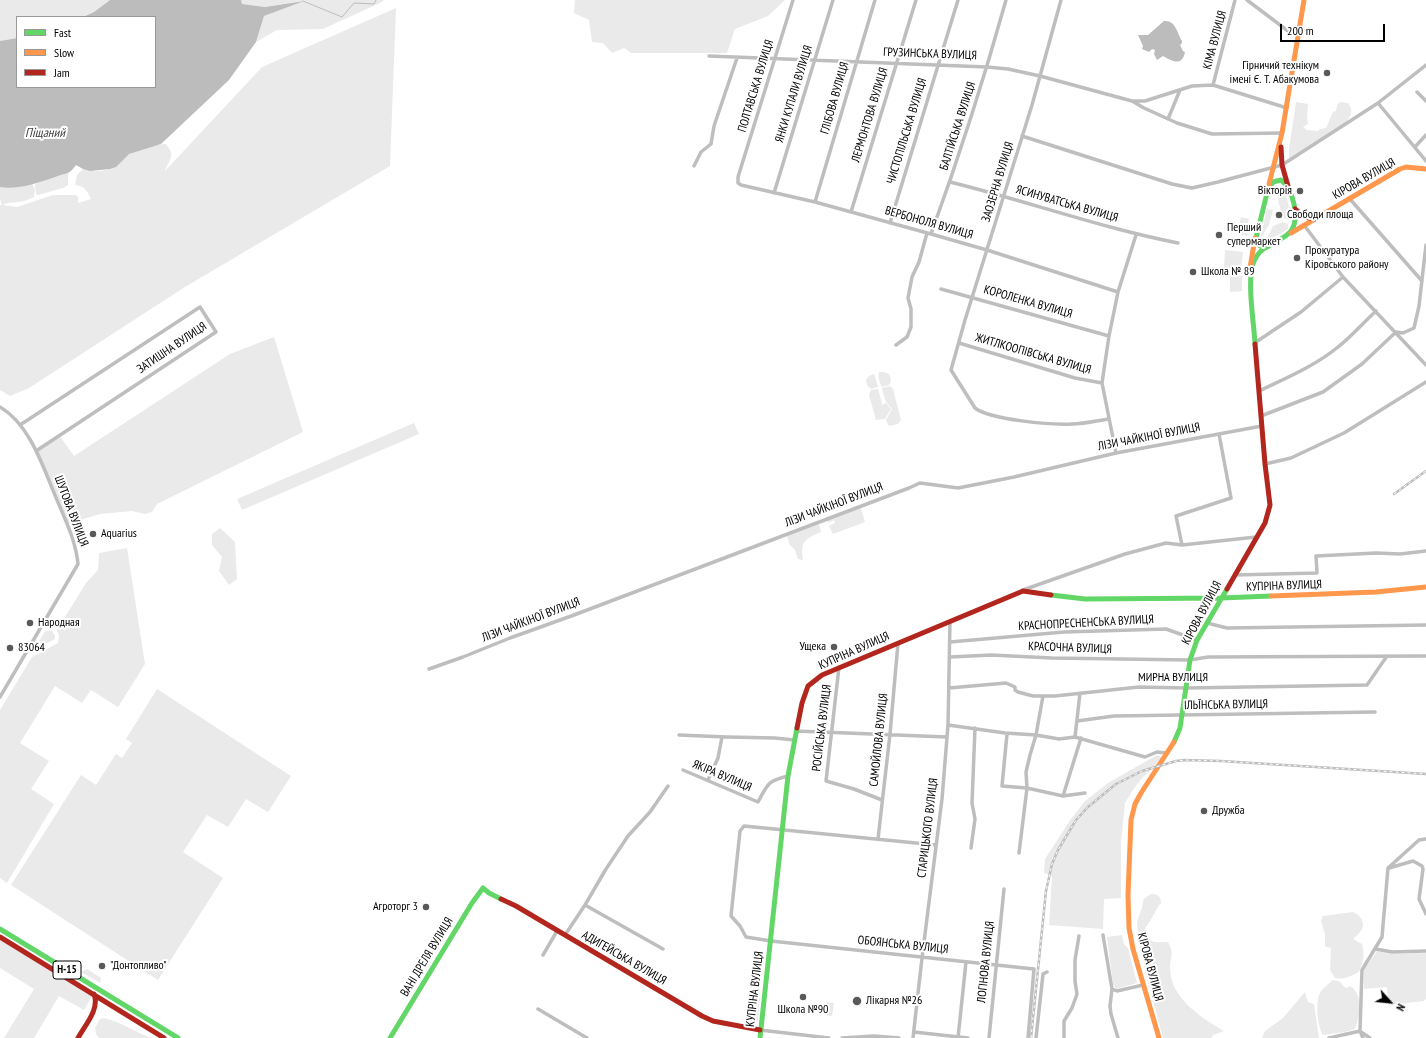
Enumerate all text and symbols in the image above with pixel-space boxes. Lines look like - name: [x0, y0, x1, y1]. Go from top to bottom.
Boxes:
- street label: КІМА ВУЛИЦЯ: [1200, 9, 1230, 71]
- legend: [16, 16, 156, 88]
- scale bar: [1282, 16, 1387, 42]
- text: 200 m: [1287, 23, 1314, 38]
- text: Fast: [54, 25, 71, 40]
- street label: ПОЛТАВСЬКА ВУЛИЦЯ: [735, 38, 777, 134]
- street label: ЯНКИ КУПАЛИ ВУЛИЦЯ: [772, 44, 816, 144]
- text: Slow: [54, 45, 74, 60]
- street label: ГРУЗИНСЬКА ВУЛИЦЯ: [883, 45, 977, 63]
- place label: Гірничий технікум імені Є. Т. Абакумова: [1230, 59, 1319, 87]
- street label: ГЛІБОВА ВУЛИЦЯ: [818, 60, 852, 136]
- text: Jam: [54, 65, 70, 80]
- street label: ЛЕРМОНТОВА ВУЛИЦЯ: [849, 66, 891, 164]
- marker: Гірничий технікум імені Є. Т. Абакумова: [1322, 68, 1332, 78]
- street label: ЧИСТОПІЛЬСЬКА ВУЛИЦЯ: [884, 76, 930, 186]
- street label: БАЛТІЙСЬКА ВУЛИЦЯ: [937, 80, 979, 172]
- water label: Піщаний: [25, 125, 65, 141]
- street label: ЗАОЗЕРНА ВУЛИЦЯ: [979, 140, 1017, 224]
- street label: КІРОВА ВУЛИЦЯ: [1330, 155, 1398, 203]
- street label: ЯСИНУВАТСЬКА ВУЛИЦЯ: [1014, 183, 1120, 225]
- place label: Вікторія: [1258, 184, 1292, 198]
- marker: Вікторія: [1295, 186, 1305, 196]
- street label: ВЕРБОНОЛЯ ВУЛИЦЯ: [883, 204, 975, 242]
- place label: Свободи площа: [1287, 208, 1353, 222]
- marker: Свободи площа: [1274, 210, 1284, 220]
- place label: Перший супермаркет: [1227, 221, 1281, 249]
- marker: Перший супермаркет: [1214, 230, 1224, 240]
- place label: Прокуратура Кіровського району: [1305, 244, 1389, 272]
- marker: Прокуратура Кіровського району: [1292, 253, 1302, 263]
- place label: Школа № 89: [1201, 265, 1255, 279]
- marker: Школа № 89: [1188, 267, 1198, 277]
- street label: КОРОЛЕНКА ВУЛИЦЯ: [982, 282, 1074, 322]
- street label: ЗАТИШНА ВУЛИЦЯ: [134, 319, 210, 377]
- street label: ЖИТЛКООПІВСЬКА ВУЛИЦЯ: [973, 331, 1093, 377]
- street label: ЛІЗИ ЧАЙКІНОЇ ВУЛИЦЯ: [1097, 420, 1201, 454]
- street label: ШУТОВА ВУЛИЦЯ: [51, 474, 91, 548]
- street label: ЛІЗИ ЧАЙКІНОЇ ВУЛИЦЯ: [783, 480, 885, 530]
- place label: Aquarius: [101, 527, 137, 541]
- marker: Aquarius: [88, 529, 98, 539]
- street label: КУПРІНА ВУЛИЦЯ: [1246, 577, 1322, 595]
- street label: КІРОВА ВУЛИЦЯ: [1179, 579, 1225, 647]
- street label: ЛІЗИ ЧАЙКІНОЇ ВУЛИЦЯ: [480, 595, 582, 645]
- street label: КРАСНОПРЕСНЕНСЬКА ВУЛИЦЯ: [1018, 612, 1154, 634]
- place label: Народная: [38, 616, 80, 630]
- marker: Народная: [25, 618, 35, 628]
- street label: КУПРІНА ВУЛИЦЯ: [816, 629, 892, 673]
- street label: КРАСОЧНА ВУЛИЦЯ: [1028, 639, 1112, 657]
- place label: Ущека: [799, 640, 826, 654]
- place label: 83064: [18, 641, 45, 655]
- marker: Ущека: [829, 642, 839, 652]
- marker: 83064: [5, 643, 15, 653]
- street label: МИРНА ВУЛИЦЯ: [1138, 671, 1208, 685]
- street label: РОСІЙСЬКА ВУЛИЦЯ: [810, 684, 834, 772]
- street label: САМОЙЛОВА ВУЛИЦЯ: [867, 693, 891, 787]
- street label: ІЛЬЇНСЬКА ВУЛИЦЯ: [1184, 697, 1268, 713]
- street label: ЯКІРА ВУЛИЦЯ: [690, 757, 754, 795]
- street label: СТАРИЦЬКОГО ВУЛИЦЯ: [915, 777, 941, 879]
- place label: Дружба: [1212, 804, 1245, 818]
- marker: Дружба: [1199, 806, 1209, 816]
- place label: Агроторг 3: [373, 900, 418, 914]
- marker: Агроторг 3: [421, 902, 431, 912]
- street label: ВАНІ ДРЕЛЯ ВУЛИЦЯ: [398, 915, 456, 999]
- street label: ЛОГІНОВА ВУЛИЦЯ: [975, 920, 997, 1004]
- street label: АДИГЕЙСЬКА ВУЛИЦЯ: [579, 928, 669, 988]
- street label: КІРОВА ВУЛИЦЯ: [1134, 931, 1166, 1003]
- street label: ОБОЯНСЬКА ВУЛИЦЯ: [857, 933, 949, 957]
- street label: КУПРІНА ВУЛИЦЯ: [743, 950, 767, 1028]
- place label: "Донтопливо": [110, 959, 167, 973]
- road number: Н-15: [53, 961, 81, 979]
- marker: "Донтопливо": [97, 961, 107, 971]
- north arrow: [1370, 982, 1410, 1022]
- marker: Школа №90: [798, 992, 808, 1002]
- place label: Лікарня №26: [866, 994, 922, 1008]
- marker: Лікарня №26: [851, 995, 863, 1007]
- text: N: [1393, 1002, 1408, 1013]
- place label: Школа №90: [777, 1003, 829, 1017]

